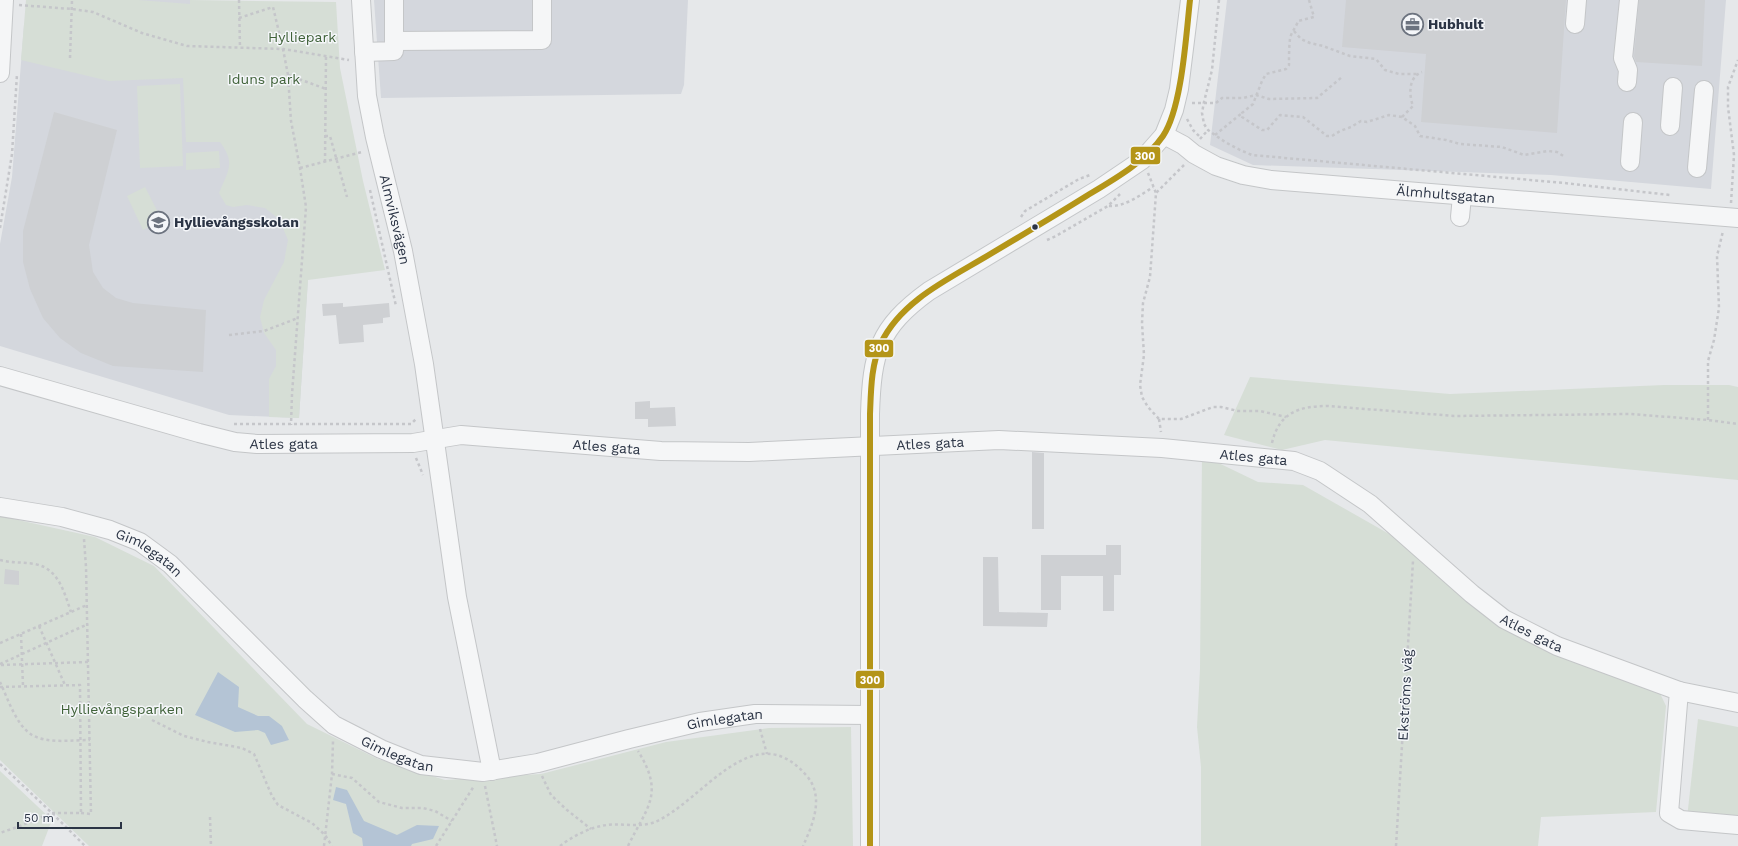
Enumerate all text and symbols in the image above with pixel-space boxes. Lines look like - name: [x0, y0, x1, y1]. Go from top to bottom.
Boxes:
- office icon: Hubhult: [1399, 11, 1425, 37]
- place label: Hubhult: [1428, 16, 1484, 32]
- park label: Hylliepark: [268, 29, 336, 45]
- park label: Iduns park: [228, 71, 300, 87]
- line badge: 300: [1130, 146, 1161, 165]
- text: 300: [1135, 150, 1155, 163]
- street label: Almviksvägen: [377, 173, 413, 266]
- street label: Älmhultsgatan: [1396, 182, 1496, 206]
- school or university icon: Hyllievångsskolan: [145, 209, 171, 235]
- place label: Hyllievångsskolan: [174, 214, 299, 230]
- unlabelled marker: [1030, 222, 1040, 232]
- line badge: 300: [864, 339, 894, 358]
- text: 300: [869, 342, 889, 355]
- street label: Atles gata: [896, 434, 965, 453]
- street label: Atles gata: [249, 435, 318, 452]
- street label: Atles gata: [572, 436, 641, 457]
- street label: Atles gata: [1219, 446, 1288, 468]
- street label: Gimlegatan: [113, 525, 186, 580]
- street label: Atles gata: [1498, 610, 1565, 655]
- street label: Ekströms väg: [1395, 648, 1415, 741]
- line badge: 300: [855, 670, 885, 689]
- text: 300: [860, 674, 880, 687]
- park label: Hyllievångsparken: [60, 701, 184, 717]
- street label: Gimlegatan: [685, 706, 763, 733]
- street label: Gimlegatan: [358, 732, 435, 774]
- scale bar: [18, 804, 121, 830]
- text: 50 m: [24, 811, 54, 825]

